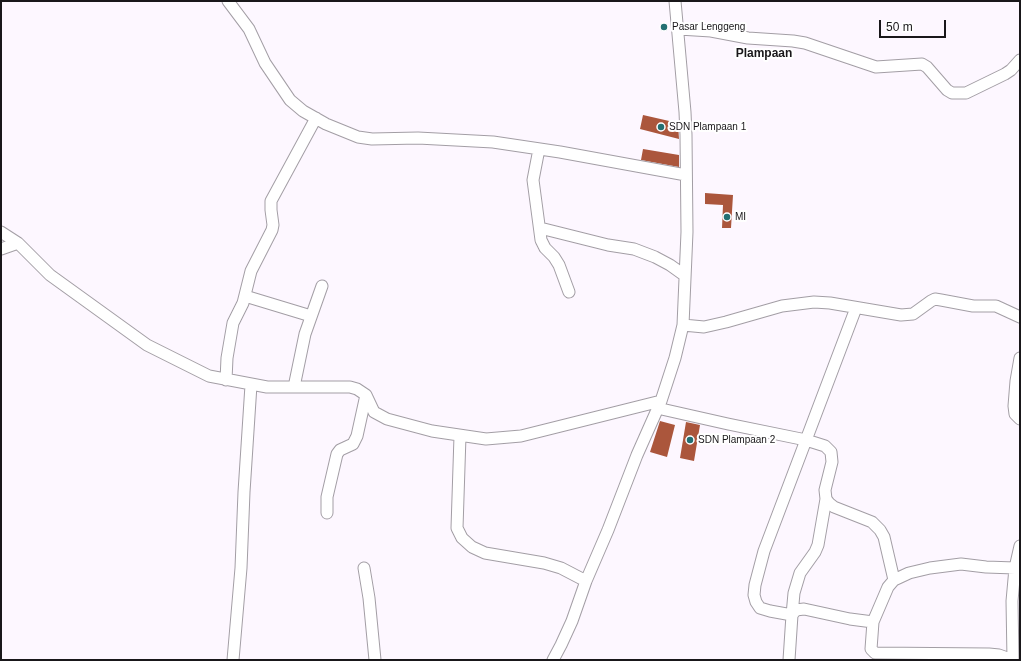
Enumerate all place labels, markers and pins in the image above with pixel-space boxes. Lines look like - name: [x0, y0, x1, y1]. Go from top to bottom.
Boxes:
- place label: Pasar Lenggeng: [672, 21, 745, 33]
- marker: Pasar Lenggeng: [659, 22, 669, 32]
- place label: SDN Plampaan 1: [669, 121, 746, 133]
- marker: SDN Plampaan 1: [656, 122, 666, 132]
- place label: MI: [735, 211, 746, 223]
- marker: MI: [722, 212, 732, 222]
- place label: SDN Plampaan 2: [698, 434, 775, 446]
- marker: SDN Plampaan 2: [685, 435, 695, 445]

